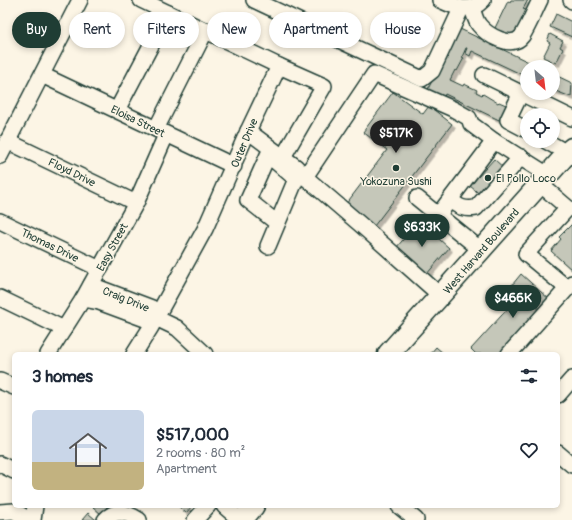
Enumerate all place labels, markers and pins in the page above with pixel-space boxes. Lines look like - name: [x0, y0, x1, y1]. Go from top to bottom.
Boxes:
- pin: $517K: [368, 120, 424, 154]
- marker: Yokozuna Sushi: [391, 163, 401, 173]
- place label: El Pollo Loco: [496, 172, 556, 185]
- marker: El Pollo Loco: [483, 173, 493, 183]
- place label: Yokozuna Sushi: [360, 175, 431, 188]
- pin: $633K: [394, 214, 450, 248]
- pin: $466K: [485, 285, 541, 319]

